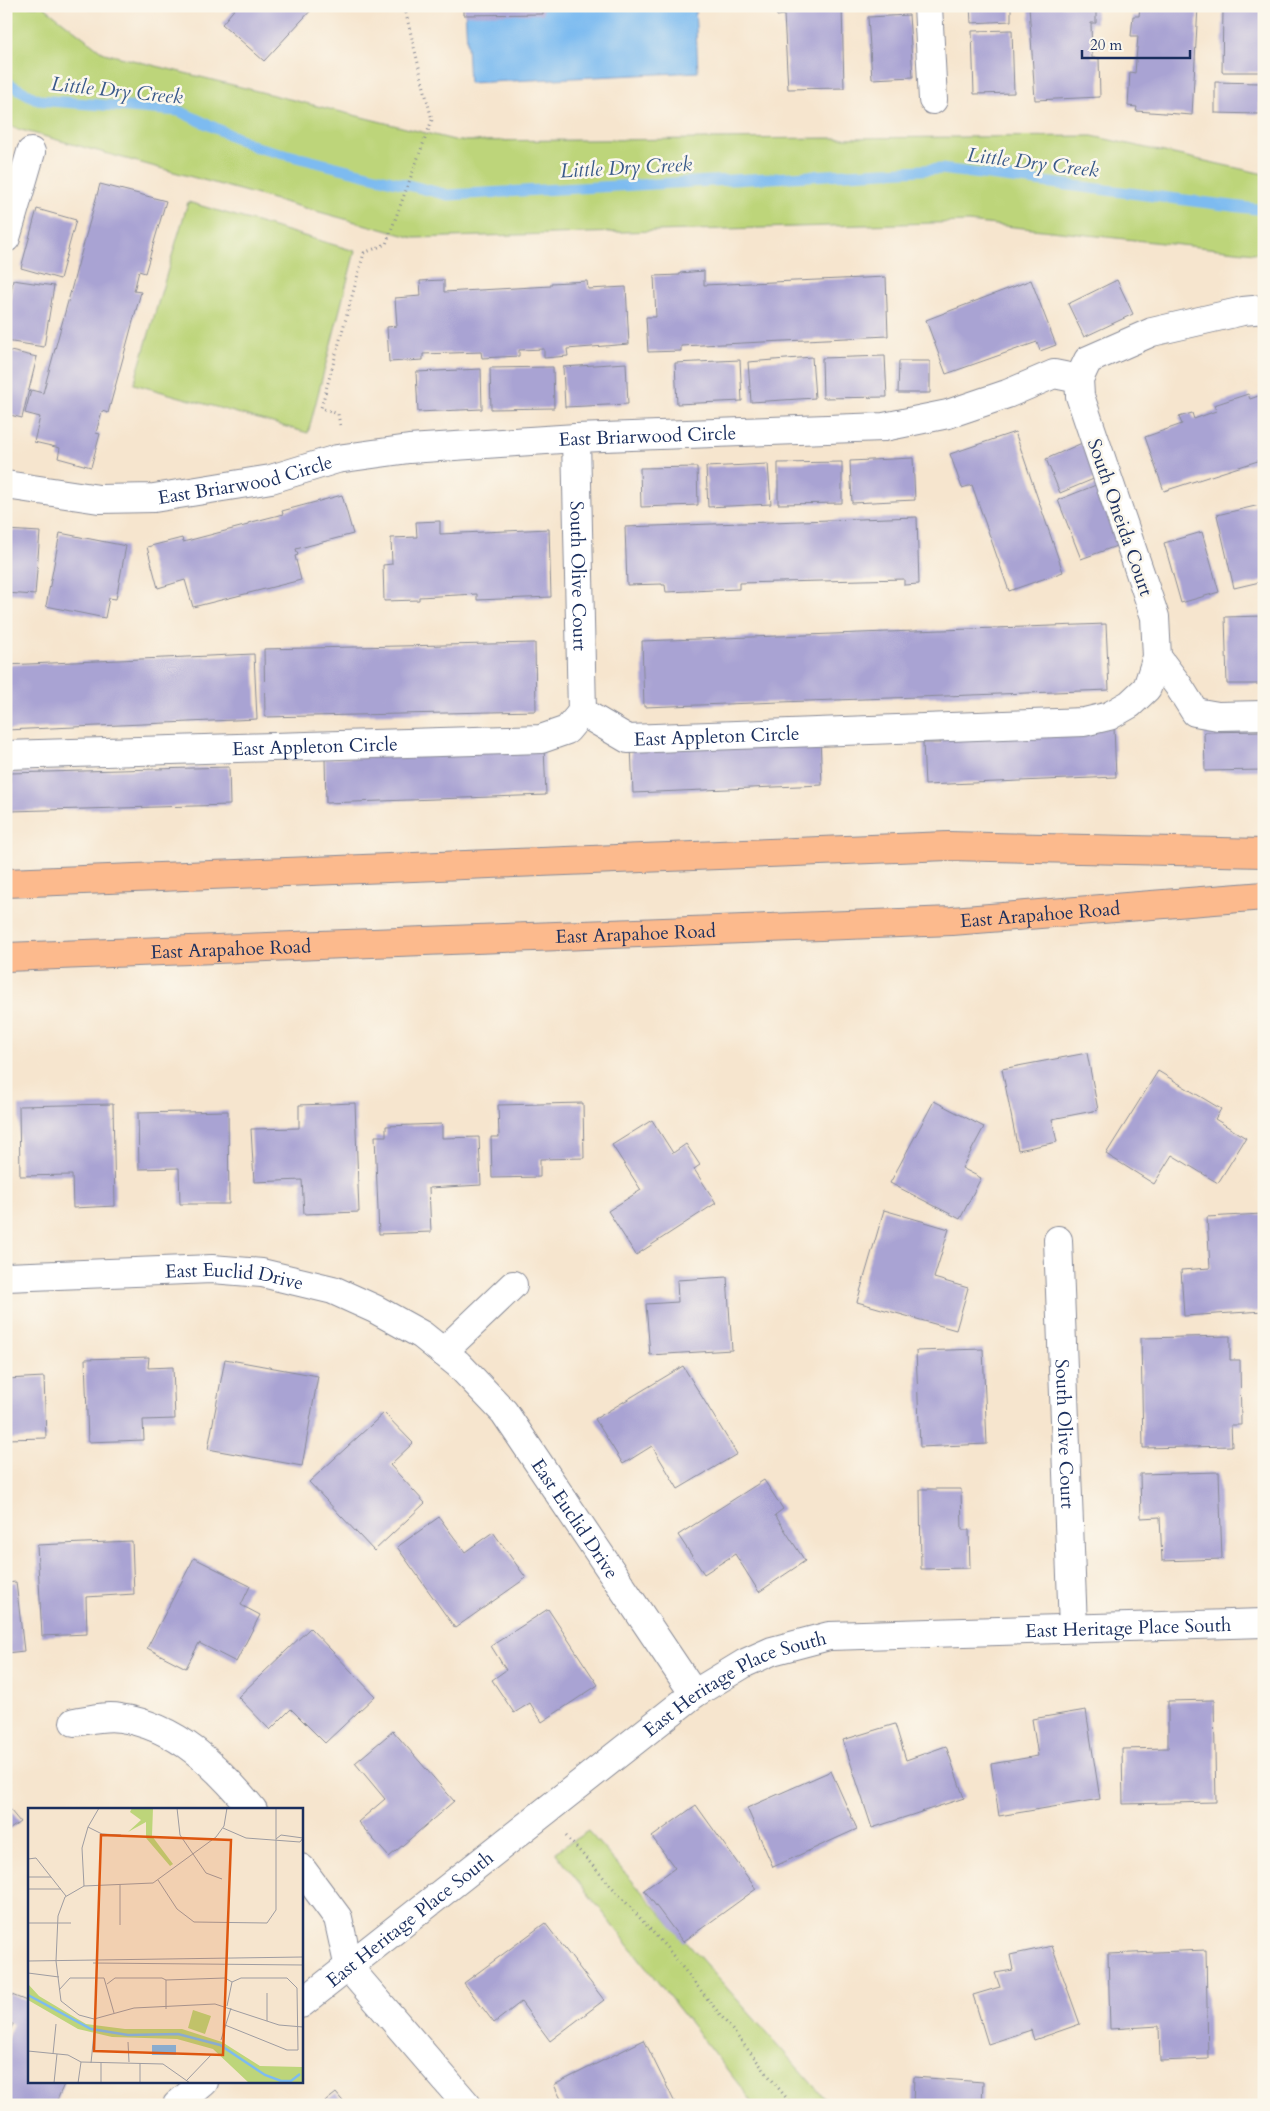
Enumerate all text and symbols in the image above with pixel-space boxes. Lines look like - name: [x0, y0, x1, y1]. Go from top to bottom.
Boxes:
- scale bar: [1082, 28, 1190, 60]
- text: 20 m: [1090, 35, 1122, 55]
- water label: Little Dry Creek: [50, 70, 184, 111]
- water label: Little Dry Creek: [966, 141, 1100, 184]
- water label: Little Dry Creek: [559, 151, 693, 184]
- street label: East Briarwood Circle: [558, 420, 737, 453]
- street label: South Oneida Court: [1081, 435, 1159, 599]
- street label: East Briarwood Circle: [156, 449, 336, 511]
- street label: South Olive Court: [563, 501, 593, 651]
- street label: East Appleton Circle: [633, 721, 800, 753]
- street label: East Appleton Circle: [232, 731, 398, 762]
- street label: East Arapahoe Road: [959, 896, 1121, 934]
- street label: East Arapahoe Road: [555, 918, 716, 950]
- street label: East Arapahoe Road: [150, 933, 312, 965]
- street label: East Euclid Drive: [165, 1257, 306, 1297]
- street label: South Olive Court: [1049, 1358, 1080, 1509]
- street label: East Euclid Drive: [525, 1454, 625, 1584]
- street label: East Heritage Place South: [1025, 1612, 1232, 1644]
- street label: East Heritage Place South: [638, 1625, 830, 1743]
- inset map: [28, 1808, 302, 2084]
- street label: East Heritage Place South: [321, 1845, 499, 1993]

